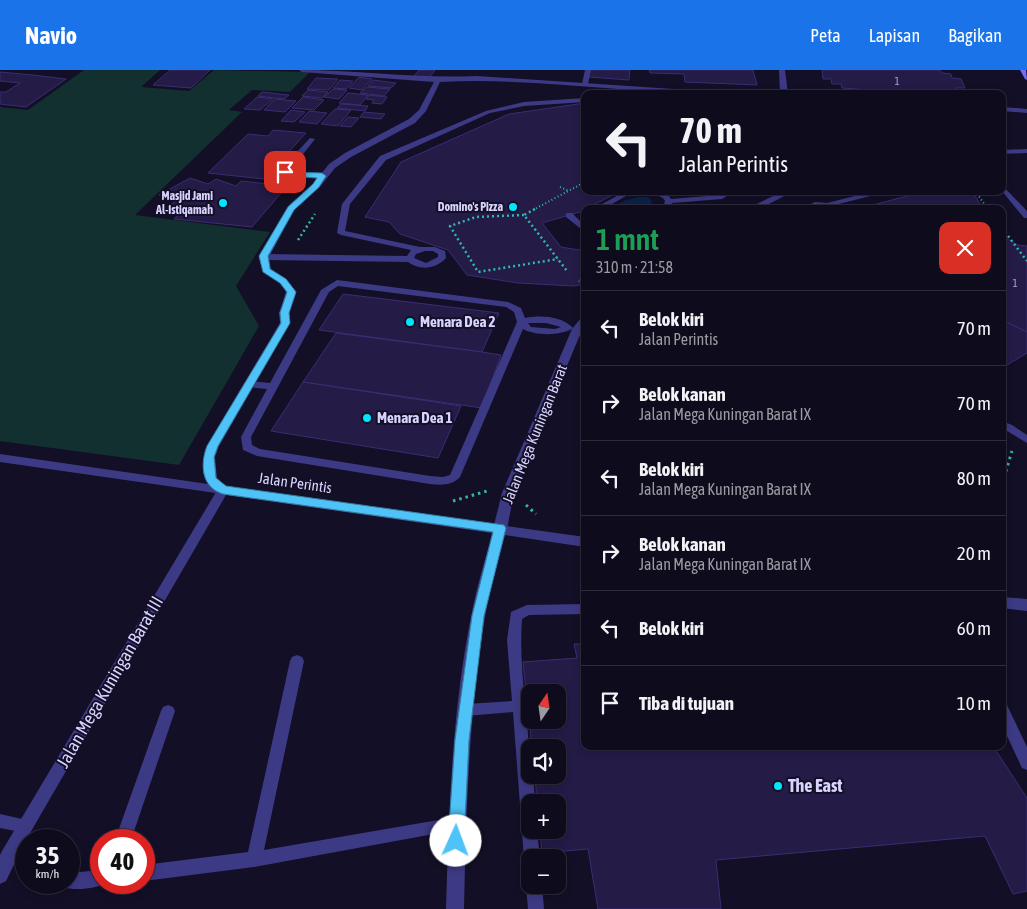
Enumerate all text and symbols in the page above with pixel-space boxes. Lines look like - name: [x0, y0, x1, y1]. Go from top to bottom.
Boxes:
- text: Navio: [25, 22, 77, 49]
- text: Peta: [810, 25, 841, 46]
- text: Lapisan: [869, 25, 920, 46]
- text: Bagikan: [948, 25, 1002, 46]
- house number: 1: [894, 75, 900, 87]
- icon: left: [596, 110, 661, 175]
- text: 70 m: [679, 110, 742, 150]
- pin: [264, 151, 306, 193]
- text: Jalan Perintis: [679, 151, 788, 177]
- icon: arrive: [271, 158, 299, 186]
- place label: Masjid Jami Al-Istiqamah: [155, 189, 213, 217]
- marker: Masjid Jami Al-Istiqamah: [217, 197, 229, 209]
- place label: Domino's Pizza: [438, 200, 503, 214]
- marker: Domino's Pizza: [507, 201, 519, 213]
- text: 1 mnt: [596, 222, 659, 256]
- button: close: [939, 222, 991, 274]
- text: 310 m · 21:58: [596, 258, 673, 276]
- house number: 1: [1012, 277, 1018, 289]
- text: Belok kiri: [639, 308, 704, 330]
- place label: Menara Dea 2: [420, 313, 496, 330]
- icon: left: [596, 314, 624, 342]
- marker: Menara Dea 2: [404, 316, 416, 328]
- text: 70 m: [957, 317, 991, 339]
- text: Jalan Perintis: [639, 330, 718, 348]
- street label: Jalan Mega Kuningan Barat: [499, 362, 570, 506]
- text: Belok kanan: [639, 383, 726, 405]
- icon: right: [596, 389, 624, 417]
- text: 70 m: [957, 392, 991, 414]
- text: Jalan Mega Kuningan Barat IX: [639, 405, 811, 423]
- place label: Menara Dea 1: [377, 409, 453, 426]
- marker: Menara Dea 1: [361, 412, 373, 424]
- text: Belok kiri: [639, 458, 704, 480]
- icon: left: [596, 464, 624, 492]
- text: 80 m: [957, 467, 991, 489]
- street label: Jalan Perintis: [257, 469, 333, 496]
- text: Jalan Mega Kuningan Barat IX: [639, 480, 811, 498]
- text: Belok kanan: [639, 533, 726, 555]
- icon: right: [596, 539, 624, 567]
- text: 20 m: [957, 542, 991, 564]
- text: Jalan Mega Kuningan Barat IX: [639, 555, 811, 573]
- street label: Jalan Mega Kuningan Barat III: [52, 592, 167, 771]
- icon: left: [596, 614, 624, 642]
- text: Belok kiri: [639, 617, 704, 639]
- text: 60 m: [957, 617, 991, 639]
- north arrow: [521, 684, 566, 729]
- map controls: [521, 684, 566, 894]
- icon: arrive: [596, 689, 624, 717]
- text: Tiba di tujuan: [639, 692, 734, 714]
- text: 10 m: [957, 692, 991, 714]
- button: sound: [521, 739, 566, 784]
- place label: The East: [788, 775, 843, 796]
- marker: The East: [772, 780, 784, 792]
- button: +: [521, 794, 566, 839]
- position arrow: [429, 814, 481, 866]
- speed limit sign: 40: [90, 829, 155, 894]
- text: 35: [36, 841, 59, 869]
- button: −: [521, 849, 566, 894]
- text: km/h: [36, 867, 59, 881]

